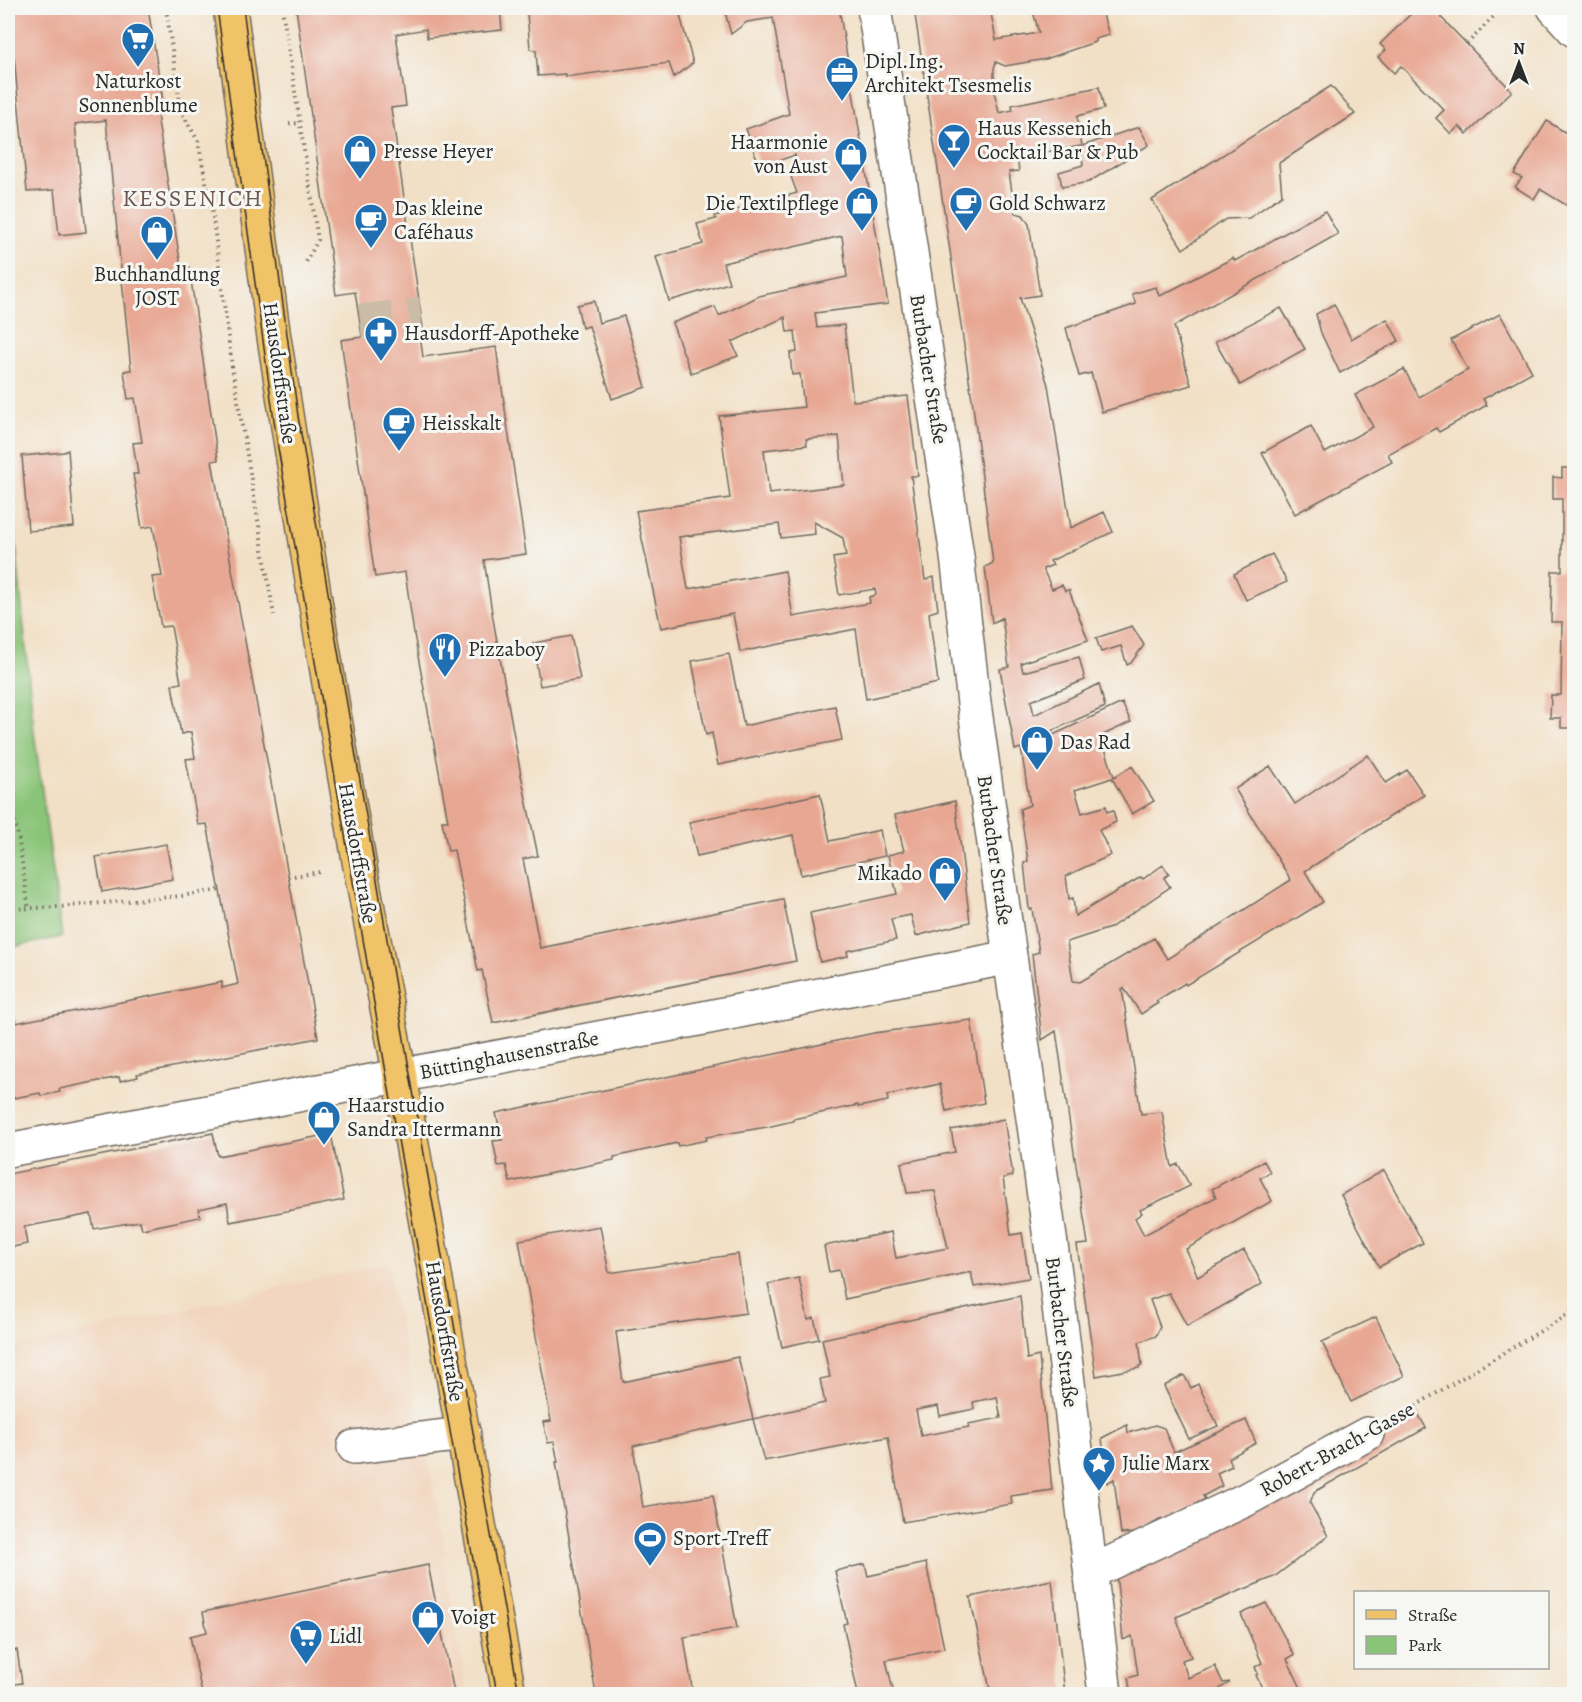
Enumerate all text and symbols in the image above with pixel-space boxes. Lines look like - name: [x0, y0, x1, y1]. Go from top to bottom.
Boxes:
- supermarket icon: Naturkost Sonnenblume: [120, 21, 156, 68]
- north arrow: [1489, 33, 1549, 93]
- text: N: [1513, 38, 1525, 60]
- place label: Dipl.Ing. Architekt Tsesmelis: [864, 47, 1032, 99]
- office icon: Dipl.Ing. Architekt Tsesmelis: [824, 55, 860, 102]
- place label: Naturkost Sonnenblume: [78, 67, 198, 119]
- place label: Haus Kessenich Cocktail Bar & Pub: [977, 114, 1138, 166]
- bar icon: Haus Kessenich Cocktail Bar & Pub: [936, 122, 972, 169]
- place label: Haarmonie von Aust: [730, 128, 828, 180]
- shop icon: Presse Heyer: [342, 133, 378, 180]
- shop icon: Haarmonie von Aust: [833, 136, 869, 183]
- place label: Presse Heyer: [383, 137, 493, 165]
- district label: KESSENICH: [122, 182, 264, 214]
- shop icon: Die Textilpflege: [844, 185, 880, 232]
- cafe icon: Gold Schwarz: [948, 185, 984, 232]
- place label: Die Textilpflege: [705, 189, 839, 217]
- place label: Gold Schwarz: [989, 189, 1106, 217]
- place label: Das kleine Caféhaus: [394, 194, 483, 246]
- cafe icon: Das kleine Caféhaus: [353, 202, 389, 249]
- shop icon: Buchhandlung JOST: [139, 214, 175, 261]
- place label: Buchhandlung JOST: [94, 260, 221, 312]
- street label: Burbacher Straße: [903, 292, 955, 446]
- street label: Hausdorffstraße: [256, 300, 304, 446]
- pharmacy icon: Hausdorff-Apotheke: [363, 315, 399, 362]
- place label: Hausdorff-Apotheke: [404, 319, 579, 347]
- cafe icon: Heisskalt: [381, 405, 417, 452]
- place label: Heisskalt: [422, 409, 502, 437]
- restaurant icon: Pizzaboy: [427, 631, 463, 678]
- place label: Pizzaboy: [468, 635, 545, 663]
- shop icon: Das Rad: [1019, 724, 1055, 771]
- place label: Das Rad: [1060, 728, 1131, 756]
- street label: Burbacher Straße: [971, 773, 1019, 927]
- street label: Hausdorffstraße: [332, 780, 384, 926]
- shop icon: Mikado: [927, 855, 963, 902]
- place label: Mikado: [857, 859, 922, 887]
- street label: Büttinghausenstraße: [417, 1024, 601, 1086]
- place label: Haarstudio Sandra Ittermann: [347, 1091, 501, 1143]
- shop icon: Haarstudio Sandra Ittermann: [306, 1099, 342, 1146]
- street label: Burbacher Straße: [1039, 1255, 1085, 1409]
- street label: Hausdorffstraße: [419, 1258, 471, 1404]
- street label: Robert-Brach-Gasse: [1255, 1395, 1419, 1503]
- place icon: Julie Marx: [1081, 1445, 1117, 1492]
- place label: Julie Marx: [1122, 1449, 1210, 1477]
- sports icon: Sport-Treff: [632, 1520, 668, 1567]
- place label: Sport-Treff: [673, 1524, 772, 1552]
- legend: [1354, 1591, 1549, 1669]
- shop icon: Voigt: [410, 1599, 446, 1646]
- place label: Voigt: [450, 1603, 496, 1631]
- text: Straße: [1408, 1603, 1457, 1627]
- supermarket icon: Lidl: [288, 1618, 324, 1665]
- place label: Lidl: [329, 1622, 362, 1650]
- text: Park: [1408, 1633, 1442, 1657]

